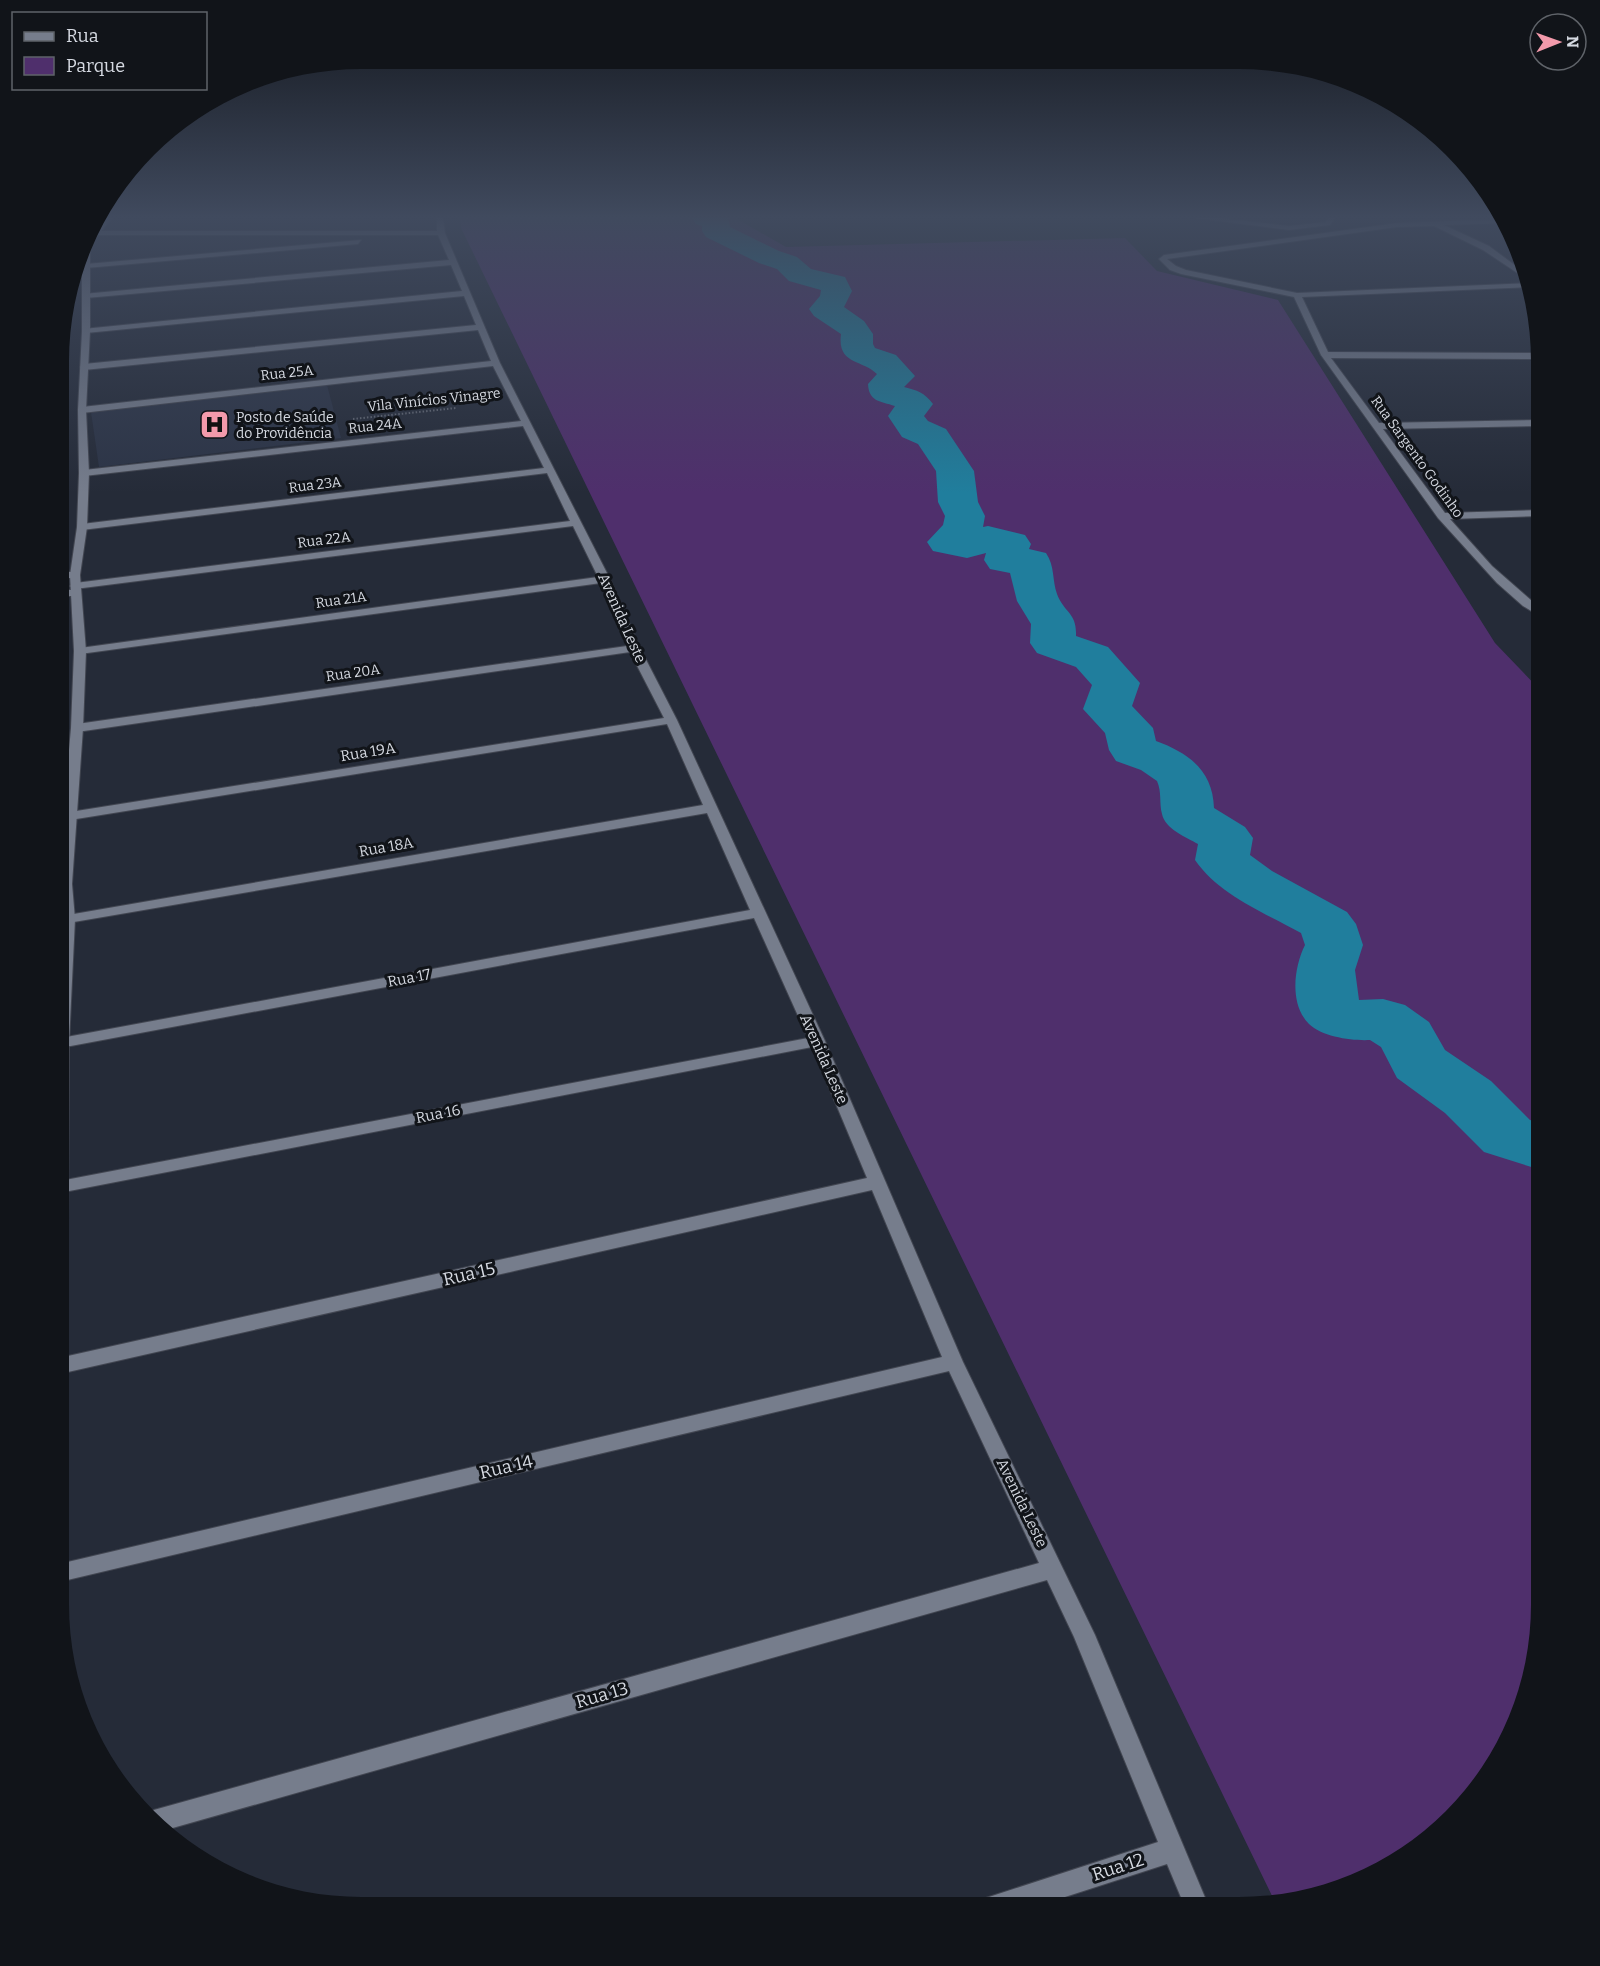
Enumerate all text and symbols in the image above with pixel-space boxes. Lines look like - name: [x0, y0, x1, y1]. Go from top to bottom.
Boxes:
- legend: [12, 12, 207, 90]
- north arrow: [1528, 12, 1588, 72]
- text: Rua: [66, 25, 99, 47]
- text: N: [1563, 35, 1582, 48]
- text: Parque: [66, 55, 125, 77]
- street label: Rua 25A: [260, 362, 314, 384]
- street label: Vila Vinícios Vinagre: [367, 385, 501, 415]
- street label: Rua Sargento Godinho: [1367, 393, 1467, 521]
- hospital icon: Posto de Saúde do Providência: [199, 409, 231, 441]
- place label: Posto de Saúde do Providência: [236, 409, 334, 442]
- street label: Rua 24A: [347, 415, 403, 437]
- street label: Rua 23A: [288, 473, 342, 497]
- street label: Rua 22A: [297, 528, 352, 552]
- street label: Avenida Leste: [594, 570, 650, 666]
- street label: Rua 21A: [314, 588, 368, 612]
- street label: Rua 20A: [325, 661, 381, 685]
- street label: Rua 19A: [339, 739, 397, 765]
- street label: Rua 18A: [357, 833, 415, 861]
- street label: Rua 17: [386, 965, 433, 991]
- street label: Avenida Leste: [796, 1011, 852, 1107]
- street label: Rua 16: [414, 1101, 462, 1127]
- street label: Rua 15: [441, 1257, 497, 1291]
- street label: Rua 14: [477, 1450, 535, 1484]
- street label: Avenida Leste: [993, 1456, 1051, 1550]
- street label: Rua 13: [573, 1677, 631, 1713]
- street label: Rua 12: [1089, 1848, 1147, 1886]

